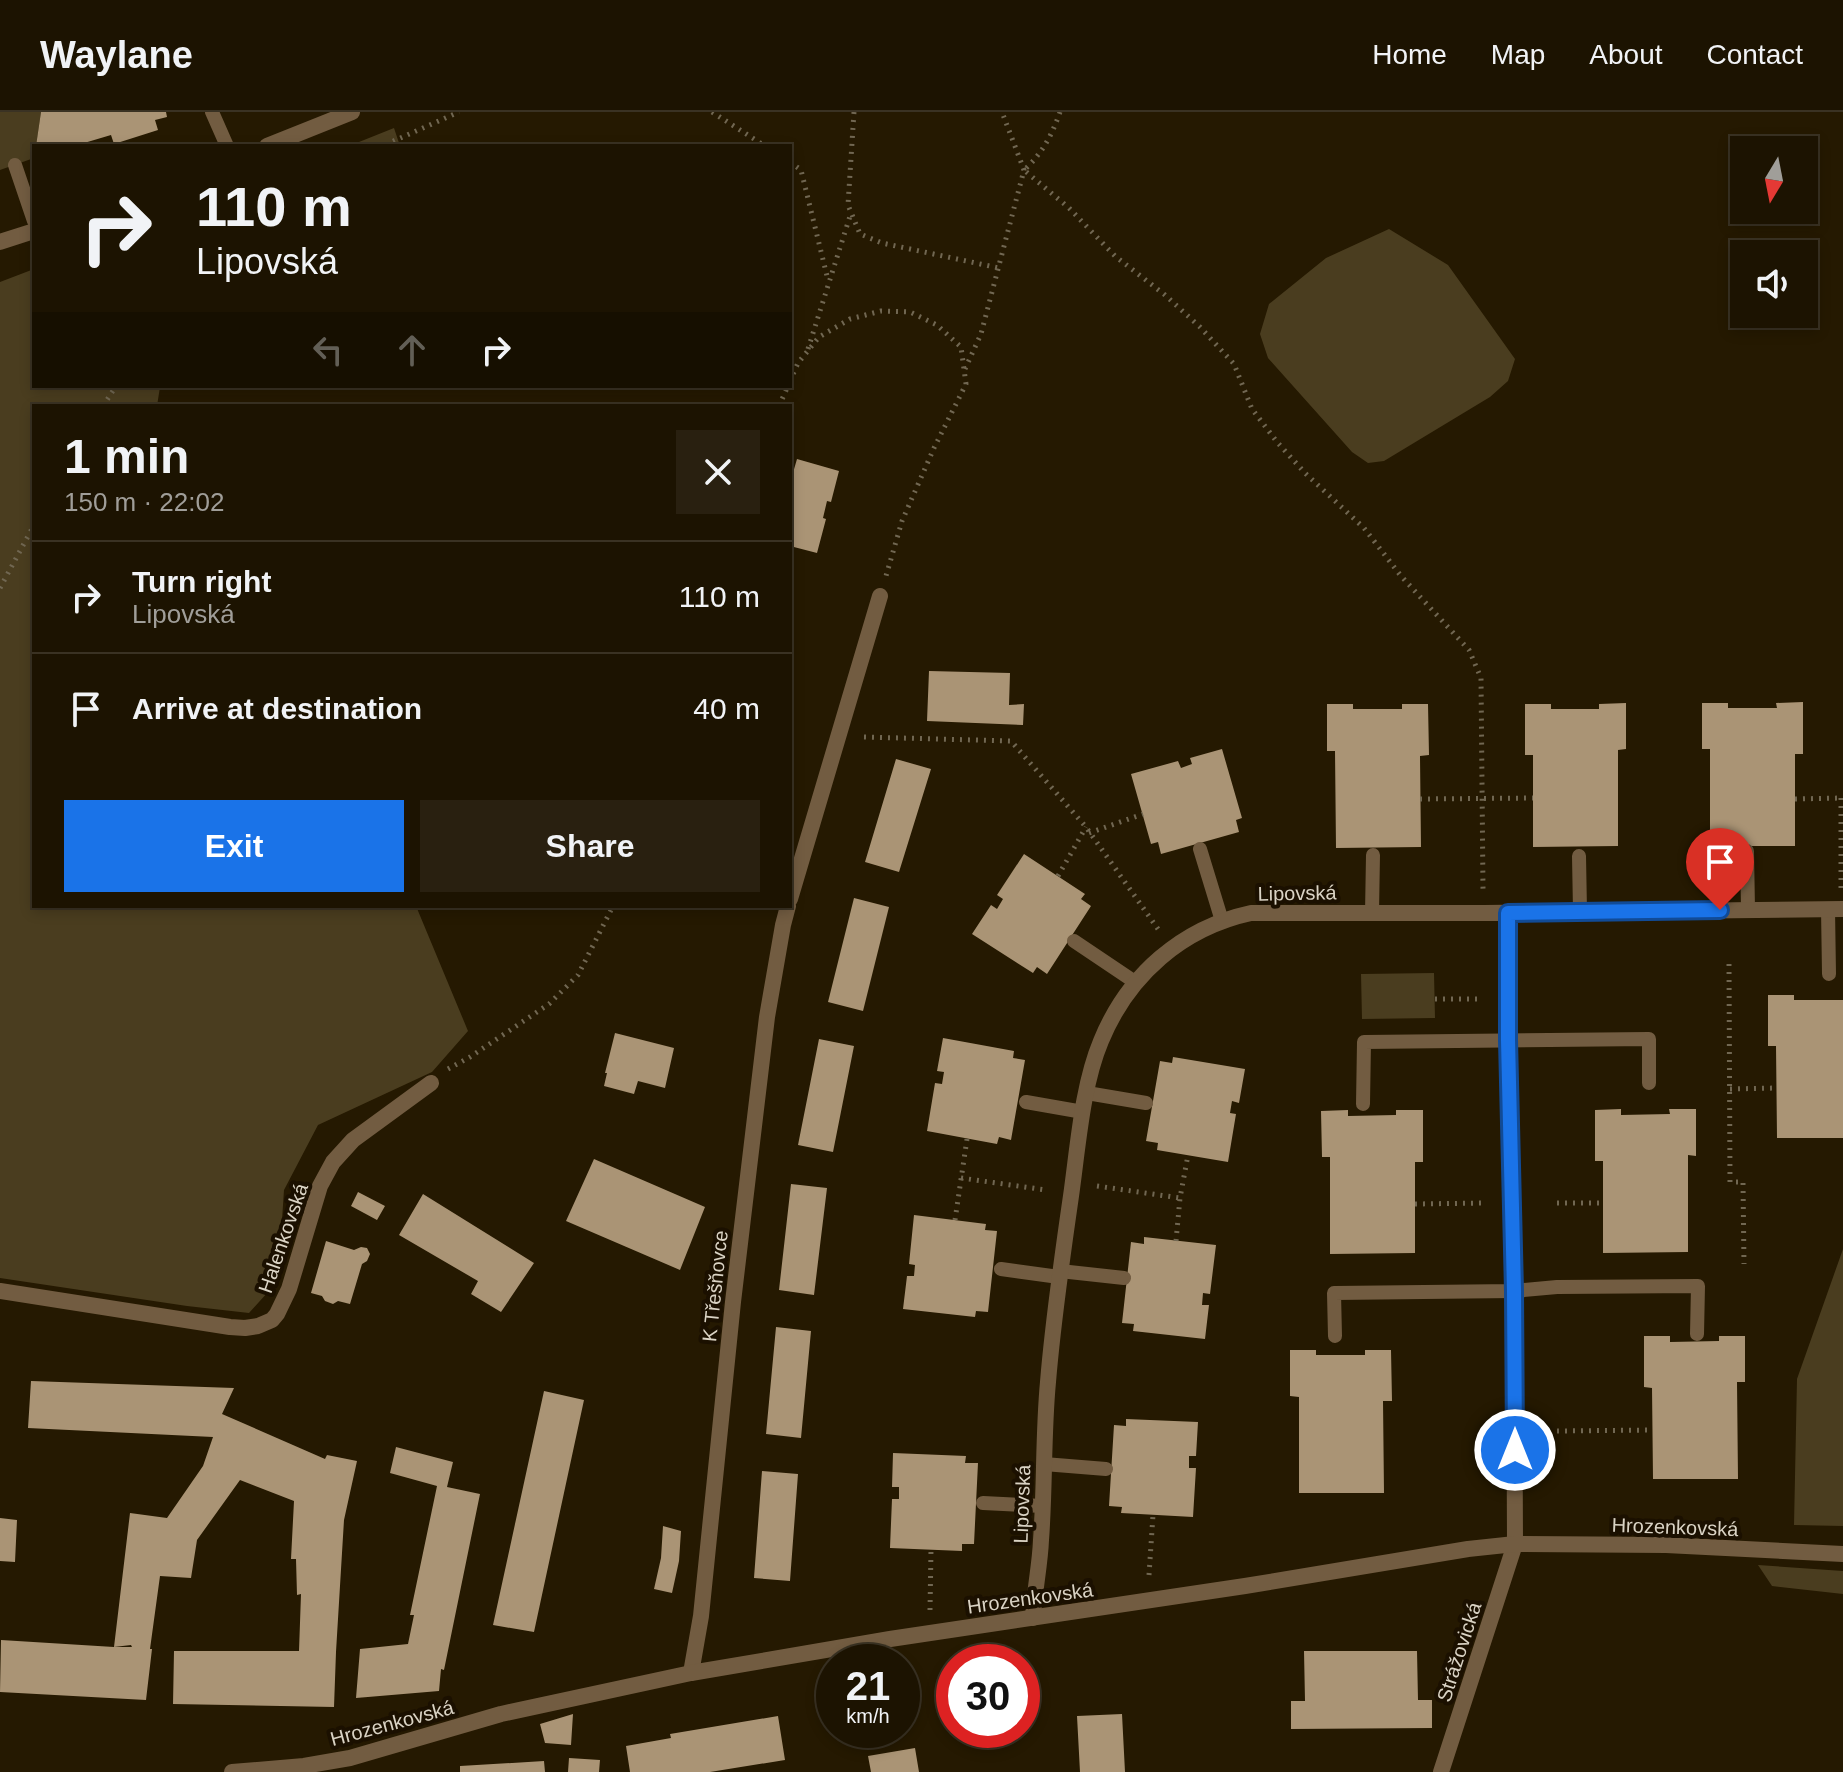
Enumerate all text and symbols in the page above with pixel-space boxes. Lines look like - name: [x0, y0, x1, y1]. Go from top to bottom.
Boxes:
- text: Waylane: [40, 34, 193, 76]
- text: Home: [1372, 39, 1447, 70]
- text: Map: [1491, 39, 1545, 70]
- text: About: [1589, 39, 1663, 70]
- text: Contact: [1707, 39, 1803, 70]
- north arrow: [1730, 136, 1818, 224]
- map controls: [1730, 136, 1818, 328]
- text: 110 m: [196, 175, 352, 238]
- icon: right: [64, 176, 168, 280]
- button: sound: [1730, 240, 1818, 328]
- text: Lipovská: [196, 241, 338, 282]
- icon: left: [306, 328, 350, 372]
- icon: ahead: [390, 328, 434, 372]
- icon: right: [474, 328, 518, 372]
- text: 1 min: [64, 430, 189, 483]
- button: close: [676, 430, 760, 514]
- text: 150 m · 22:02: [64, 487, 224, 517]
- text: Turn right: [132, 565, 271, 598]
- icon: right: [64, 575, 108, 619]
- text: 110 m: [679, 580, 760, 613]
- text: Lipovská: [132, 599, 235, 629]
- icon: arrive: [64, 687, 108, 731]
- text: Arrive at destination: [132, 692, 422, 725]
- text: 40 m: [693, 692, 760, 725]
- button: Exit: [64, 800, 404, 892]
- button: Share: [420, 800, 760, 892]
- pin: [1686, 828, 1754, 910]
- icon: arrive: [1698, 840, 1742, 884]
- street label: Lipovská: [1257, 881, 1338, 905]
- street label: Halenkovská: [254, 1179, 312, 1296]
- street label: K Třešňovce: [698, 1229, 732, 1343]
- position arrow: [1473, 1408, 1557, 1492]
- street label: Lipovská: [1010, 1463, 1034, 1544]
- street label: Hrozenkovská: [1611, 1514, 1740, 1540]
- street label: Hrozenkovská: [966, 1578, 1095, 1618]
- street label: Strážovická: [1433, 1599, 1486, 1705]
- speed limit sign: 30: [936, 1644, 1040, 1748]
- text: 21: [846, 1664, 890, 1708]
- street label: Hrozenkovská: [328, 1696, 457, 1750]
- text: km/h: [846, 1705, 890, 1727]

